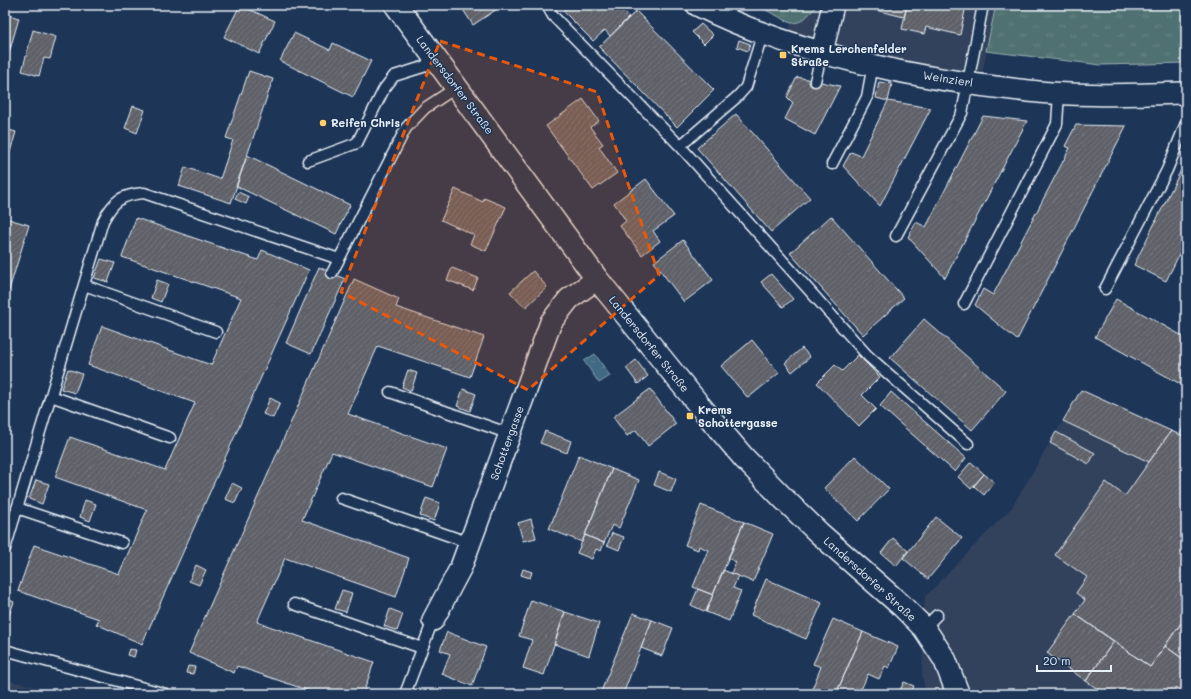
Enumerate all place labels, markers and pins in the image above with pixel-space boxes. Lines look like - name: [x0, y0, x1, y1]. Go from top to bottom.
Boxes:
- place label: Krems Lerchenfelder Straße: [791, 41, 907, 69]
- marker: Krems Lerchenfelder Straße: [778, 50, 788, 60]
- place label: Reifen Chris: [331, 115, 400, 130]
- marker: Reifen Chris: [318, 118, 328, 128]
- place label: Krems Schottergasse: [698, 402, 778, 430]
- marker: Krems Schottergasse: [685, 411, 695, 421]

